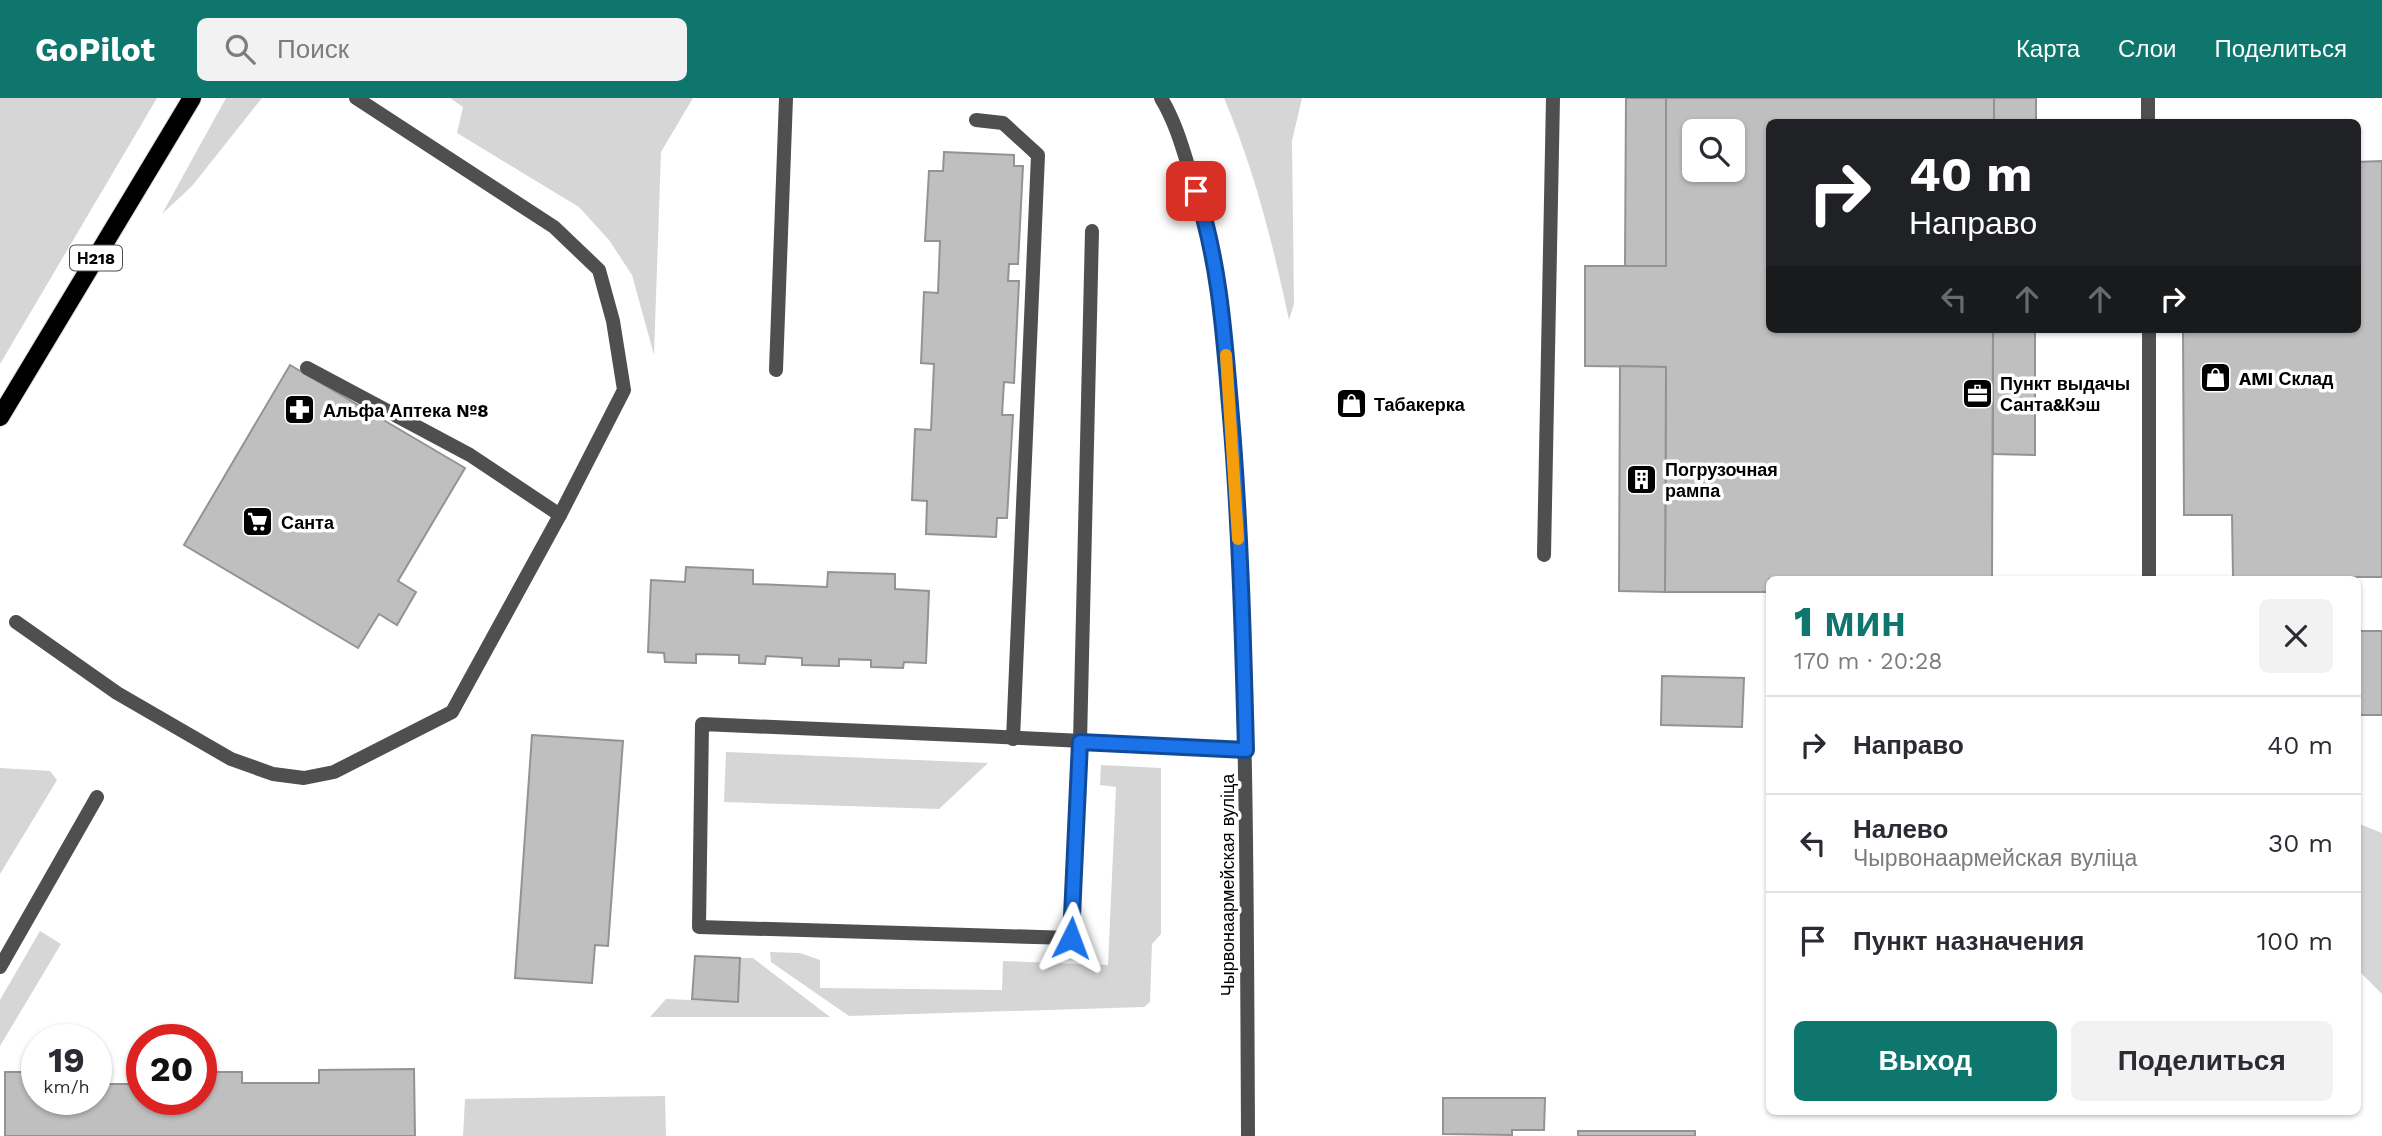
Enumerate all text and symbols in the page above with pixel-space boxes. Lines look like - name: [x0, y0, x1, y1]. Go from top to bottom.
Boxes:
- search box: [197, 18, 687, 81]
- text: GoPilot: [35, 30, 155, 69]
- icon: search: [221, 30, 259, 68]
- text: Поиск: [277, 34, 349, 64]
- text: Карта: [2016, 35, 2080, 63]
- text: Слои: [2118, 35, 2176, 63]
- text: Поделиться: [2214, 35, 2347, 63]
- map controls: [1682, 119, 1745, 182]
- button: search: [1682, 119, 1745, 182]
- text: 40 m: [1909, 145, 2032, 203]
- icon: right: [1794, 147, 1885, 238]
- pin: [1166, 161, 1226, 221]
- icon: arrive: [1177, 172, 1215, 210]
- text: Направо: [1909, 204, 2037, 242]
- road number: Н218: [70, 246, 122, 270]
- icon: left: [1935, 280, 1973, 318]
- icon: ahead: [2008, 280, 2046, 318]
- icon: ahead: [2081, 280, 2119, 318]
- icon: right: [2154, 280, 2192, 318]
- shop icon: AMI Склад: [2199, 361, 2233, 395]
- place label: AMI Склад: [2239, 368, 2334, 389]
- place label: Пункт выдачы Санта&Кэш: [2000, 373, 2130, 415]
- office icon: Пункт выдачы Санта&Кэш: [1960, 376, 1994, 410]
- shop icon: Табакерка: [1334, 387, 1368, 421]
- pharmacy icon: Альфа Аптека №8: [283, 393, 317, 427]
- place label: Табакерка: [1374, 394, 1466, 415]
- place label: Альфа Аптека №8: [323, 400, 489, 421]
- place label: Погрузочная рампа: [1665, 459, 1778, 501]
- building icon: Погрузочная рампа: [1625, 462, 1659, 496]
- supermarket icon: Санта: [241, 505, 275, 539]
- place label: Санта: [281, 512, 335, 533]
- text: 1 мин: [1794, 597, 1906, 646]
- button: close: [2259, 599, 2333, 673]
- text: 170 m · 20:28: [1794, 648, 1942, 675]
- icon: right: [1794, 726, 1832, 764]
- text: Направо: [1853, 730, 1964, 760]
- text: 40 m: [2267, 730, 2333, 760]
- street label: Чырвонаармейская вуліца: [1217, 773, 1238, 996]
- text: Налево: [1853, 814, 1948, 844]
- icon: left: [1794, 824, 1832, 862]
- text: 30 m: [2268, 828, 2333, 858]
- text: Чырвонаармейская вуліца: [1853, 845, 2137, 872]
- position arrow: [1034, 901, 1108, 975]
- icon: arrive: [1794, 922, 1832, 960]
- text: Пункт назначения: [1853, 926, 2084, 956]
- text: 100 m: [2257, 926, 2333, 956]
- button: Выход: [1794, 1021, 2057, 1101]
- button: Поделиться: [2071, 1021, 2333, 1101]
- speed limit sign: 20: [126, 1024, 217, 1115]
- text: 19: [48, 1039, 85, 1081]
- text: km/h: [43, 1076, 90, 1097]

